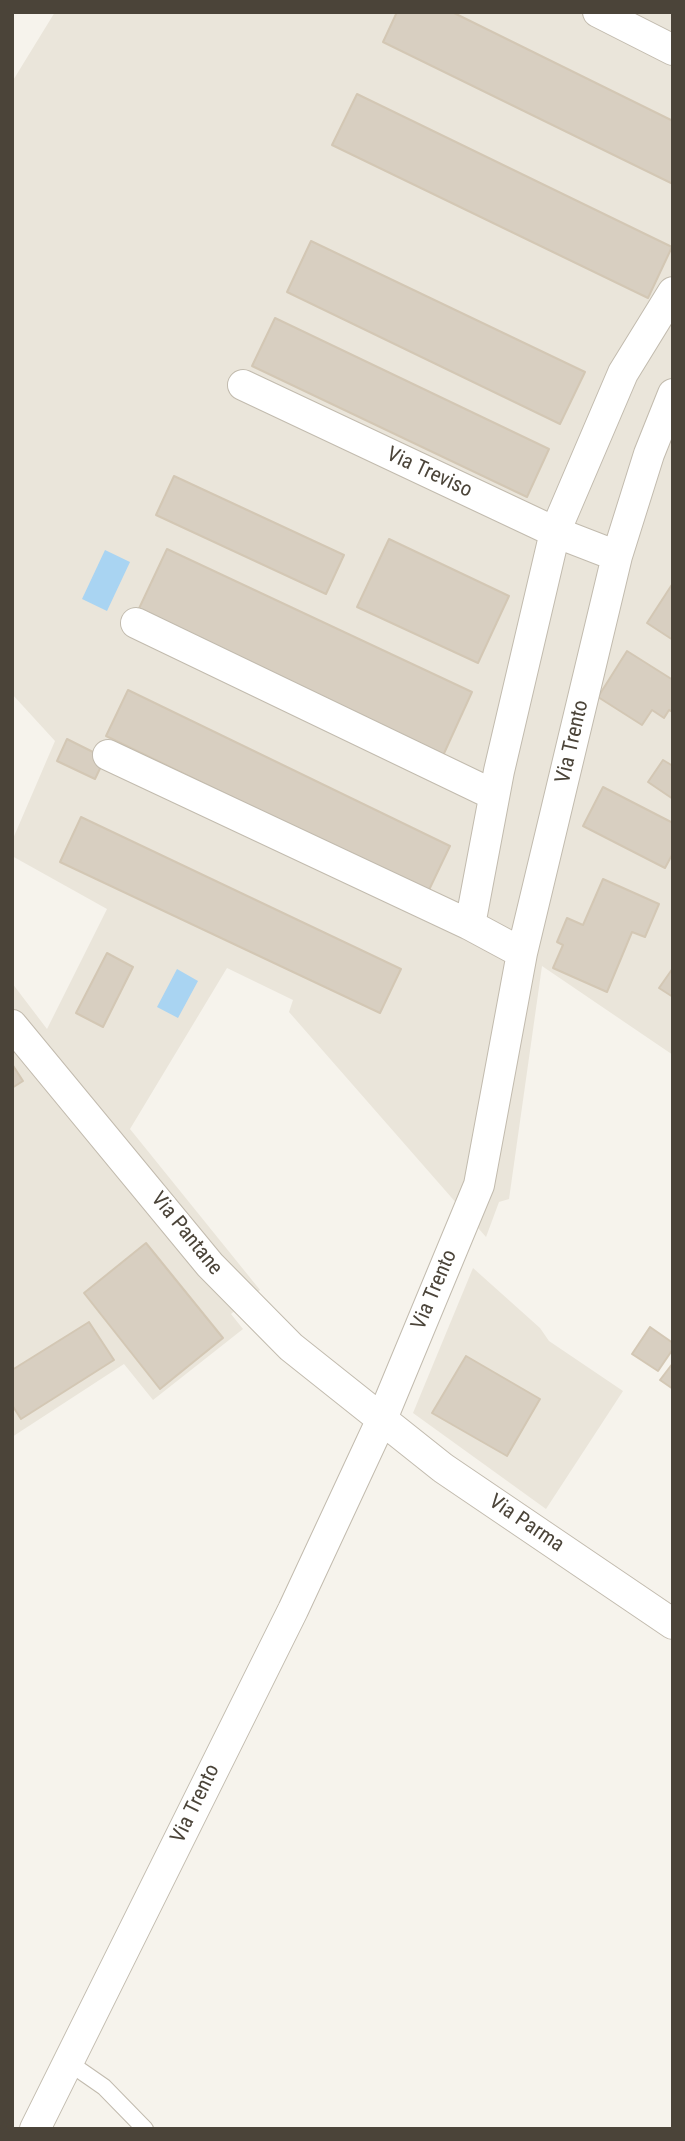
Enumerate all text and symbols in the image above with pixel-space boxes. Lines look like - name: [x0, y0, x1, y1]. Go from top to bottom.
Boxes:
- street label: Via Treviso: [382, 442, 476, 504]
- street label: Via Trento: [551, 698, 595, 786]
- street label: Via Pantane: [145, 1187, 227, 1281]
- street label: Via Trento: [407, 1246, 463, 1334]
- street label: Via Parma: [484, 1490, 568, 1558]
- street label: Via Trento: [166, 1761, 226, 1847]

